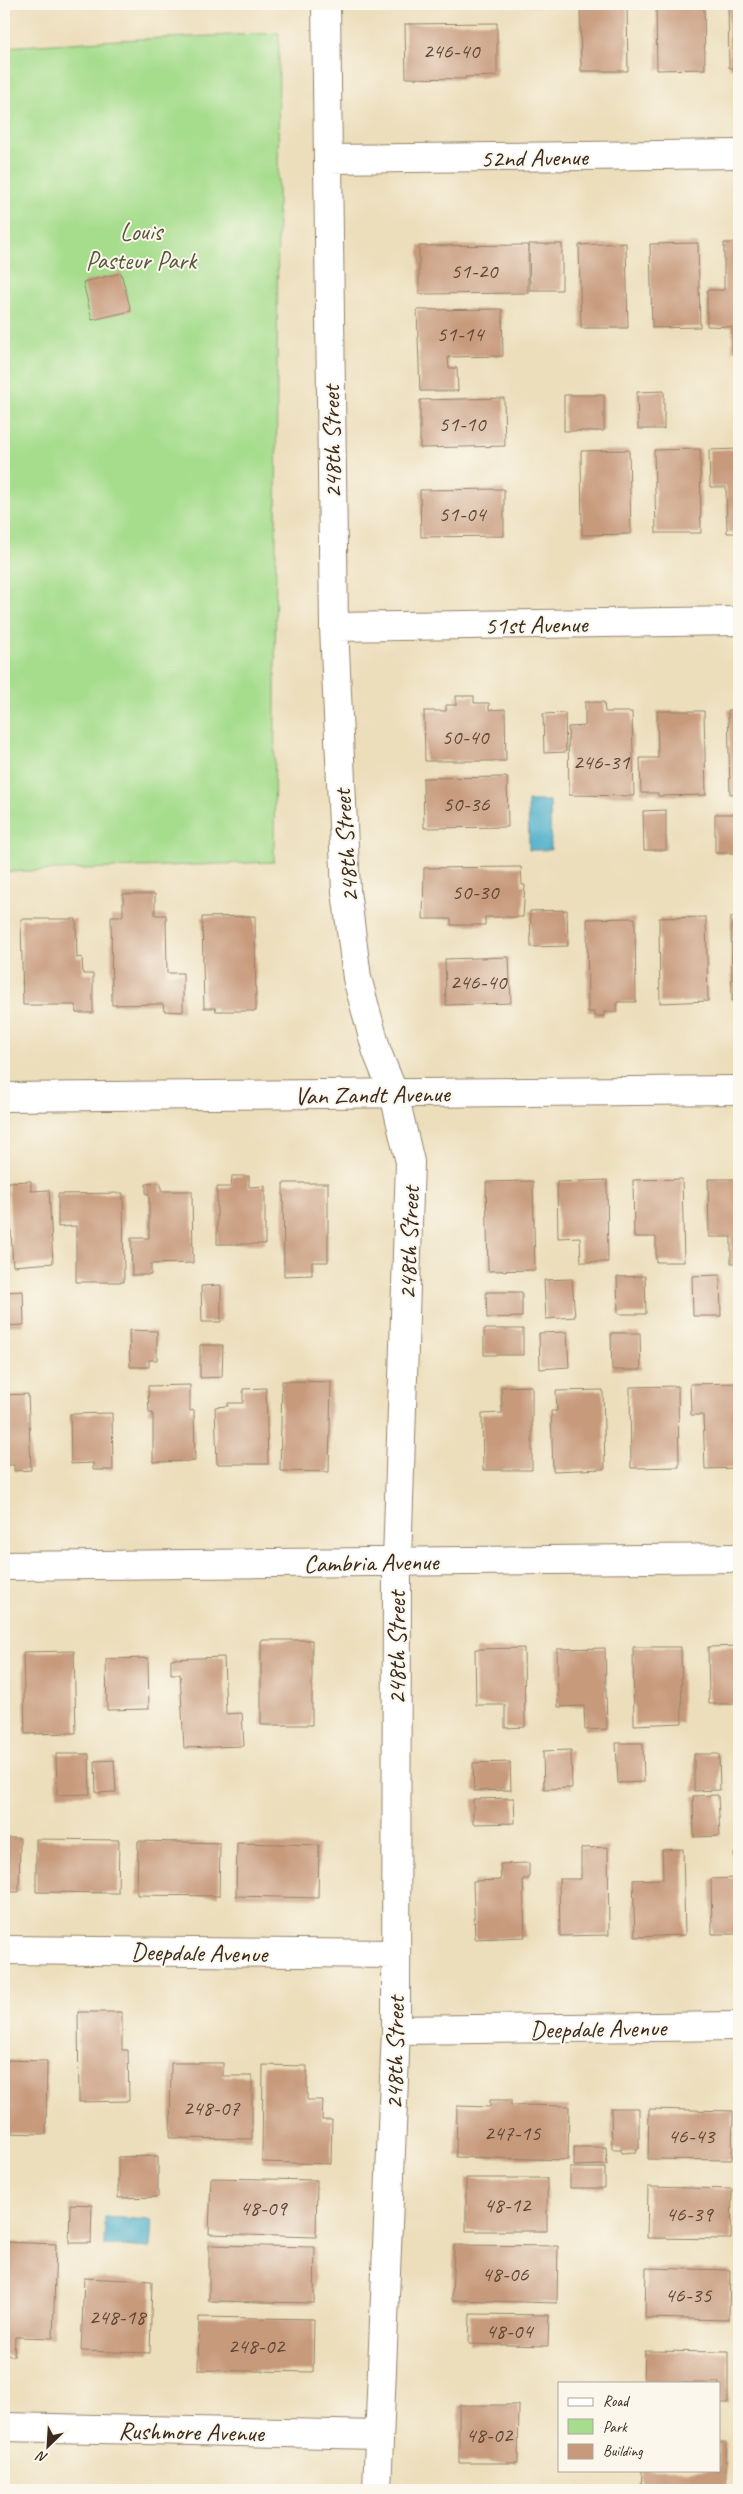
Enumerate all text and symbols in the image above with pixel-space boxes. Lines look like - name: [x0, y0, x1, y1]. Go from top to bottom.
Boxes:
- house number: 246-40: [423, 37, 481, 65]
- street label: 52nd Avenue: [480, 141, 590, 175]
- park label: Louis Pasteur Park: [86, 216, 198, 277]
- house number: 51-20: [451, 257, 499, 285]
- house number: 51-14: [437, 320, 485, 348]
- street label: 248th Street: [315, 382, 349, 499]
- house number: 51-10: [439, 410, 487, 438]
- house number: 51-04: [439, 500, 487, 528]
- street label: 51st Avenue: [484, 608, 590, 642]
- house number: 50-40: [442, 723, 490, 751]
- house number: 246-31: [573, 748, 630, 776]
- street label: 248th Street: [326, 786, 366, 904]
- house number: 50-36: [443, 790, 490, 818]
- house number: 50-30: [452, 878, 500, 906]
- house number: 246-40: [450, 968, 508, 996]
- street label: Van Zandt Avenue: [294, 1078, 452, 1112]
- street label: 248th Street: [391, 1183, 427, 1300]
- street label: Cambria Avenue: [303, 1546, 441, 1580]
- street label: 248th Street: [381, 1589, 413, 1705]
- street label: Deepdale Avenue: [131, 1936, 269, 1970]
- street label: 248th Street: [378, 1993, 412, 2110]
- street label: Deepdale Avenue: [530, 2012, 668, 2046]
- house number: 248-07: [183, 2094, 240, 2122]
- house number: 247-15: [484, 2119, 541, 2147]
- house number: 46-43: [668, 2122, 716, 2150]
- house number: 48-12: [484, 2191, 532, 2219]
- house number: 48-09: [240, 2194, 288, 2222]
- house number: 46-39: [666, 2200, 714, 2228]
- house number: 48-06: [482, 2260, 529, 2288]
- house number: 46-35: [665, 2281, 712, 2309]
- house number: 248-18: [89, 2303, 147, 2331]
- house number: 48-04: [486, 2317, 534, 2345]
- house number: 248-02: [228, 2332, 286, 2360]
- legend: [558, 2382, 720, 2472]
- text: Road: [603, 2392, 630, 2411]
- street label: Rushmore Avenue: [118, 2415, 266, 2449]
- text: Park: [603, 2418, 628, 2437]
- house number: 48-02: [466, 2421, 514, 2449]
- north arrow: [22, 2422, 72, 2472]
- text: Building: [603, 2442, 643, 2461]
- text: N: [33, 2447, 50, 2467]

